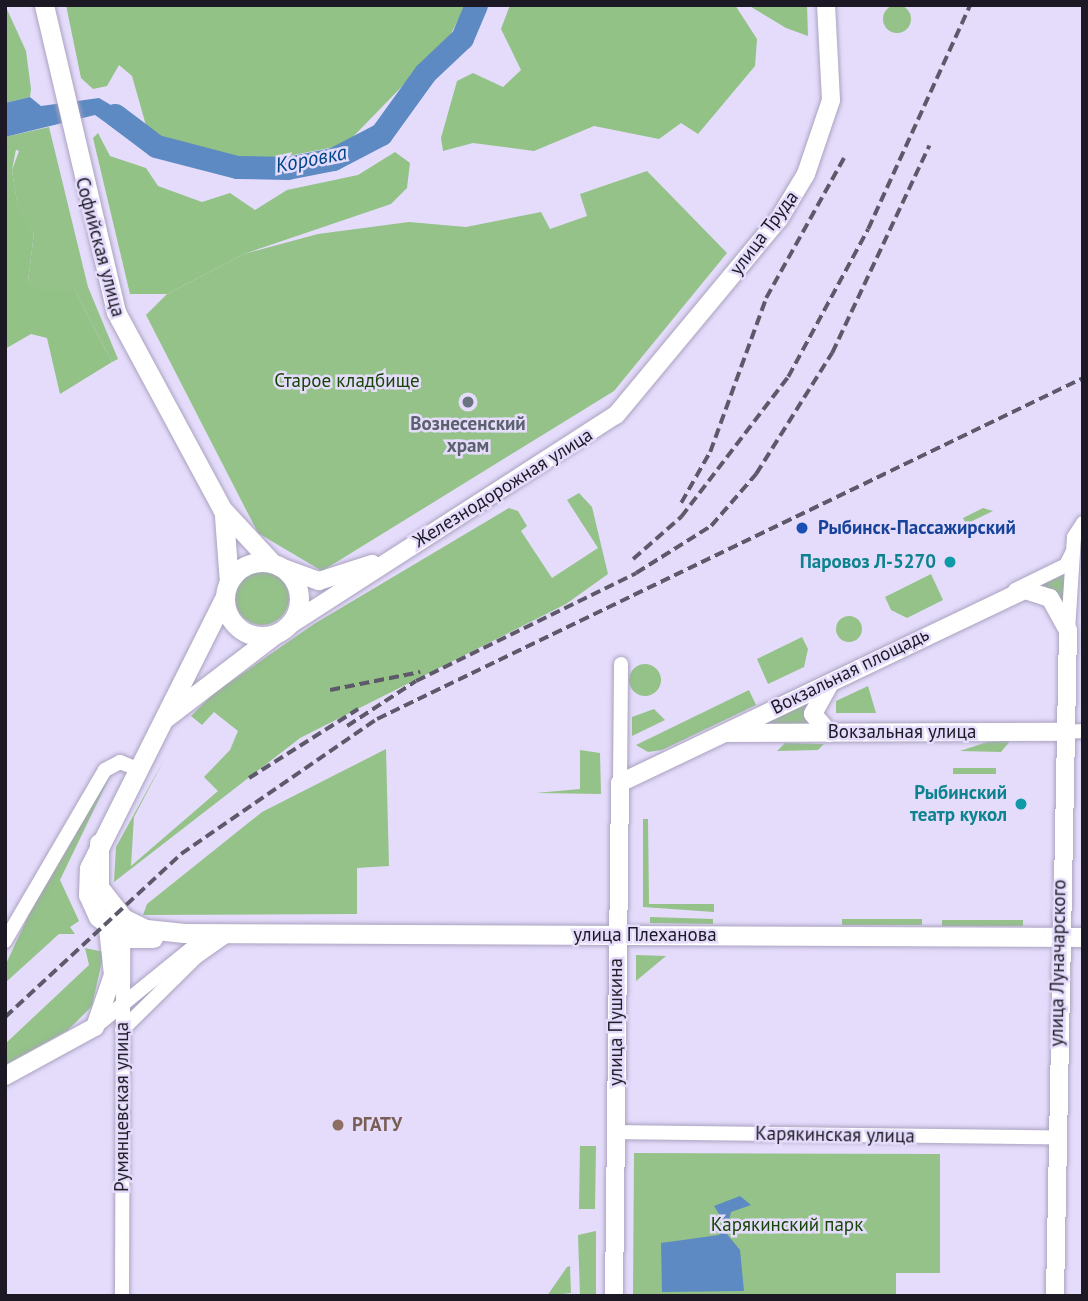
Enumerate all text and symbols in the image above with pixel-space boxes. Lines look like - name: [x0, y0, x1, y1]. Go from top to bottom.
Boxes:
- water label: Коровка: [273, 140, 349, 178]
- street label: Софийская улица: [70, 175, 130, 319]
- street label: улица Труда: [725, 186, 803, 280]
- park label: Старое кладбище: [274, 370, 420, 392]
- marker: Вознесенский храм: [460, 394, 476, 410]
- place label: Вознесенский храм: [410, 413, 526, 457]
- street label: Железнодорожная улица: [409, 423, 597, 553]
- place label: Рыбинск-Пассажирский: [818, 517, 1016, 539]
- marker: Рыбинск-Пассажирский: [792, 518, 812, 538]
- place label: Паровоз Л-5270: [799, 551, 936, 573]
- marker: Паровоз Л-5270: [942, 554, 958, 570]
- street label: Вокзальная площадь: [767, 623, 933, 719]
- street label: Вокзальная улица: [828, 721, 976, 743]
- place label: Рыбинский театр кукол: [910, 782, 1007, 826]
- marker: Рыбинский театр кукол: [1013, 796, 1029, 812]
- street label: улица Луначарского: [1045, 879, 1071, 1047]
- street label: улица Плеханова: [573, 924, 717, 946]
- street label: улица Пушкина: [605, 958, 627, 1086]
- street label: Румянцевская улица: [111, 1022, 133, 1192]
- place label: РГАТУ: [352, 1114, 402, 1136]
- marker: РГАТУ: [330, 1117, 346, 1133]
- street label: Карякинская улица: [755, 1122, 915, 1148]
- park label: Карякинский парк: [711, 1214, 863, 1236]

